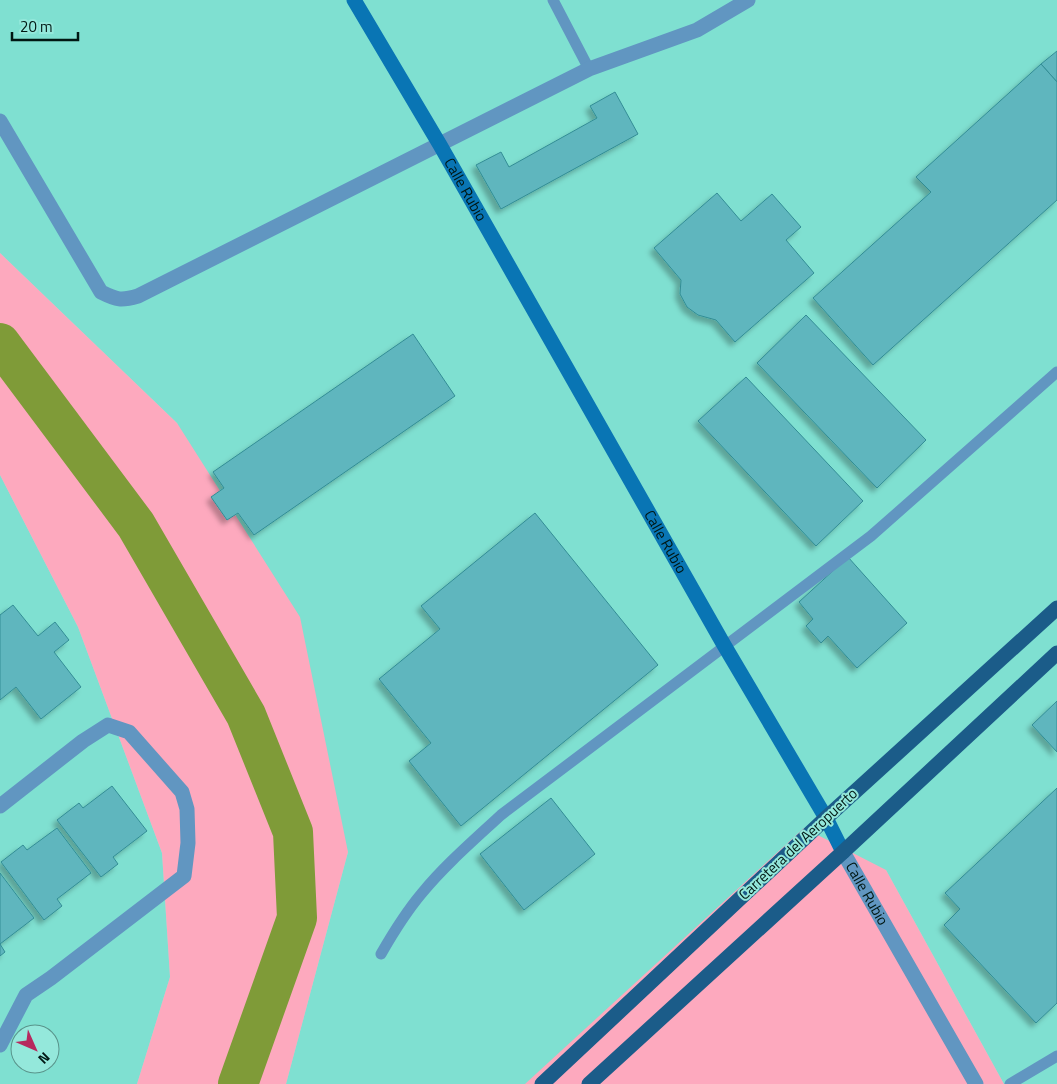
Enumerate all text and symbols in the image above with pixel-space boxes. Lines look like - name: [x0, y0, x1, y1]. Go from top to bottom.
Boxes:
- scale bar: [12, 10, 79, 42]
- text: 20 m: [20, 15, 53, 38]
- street label: Calle Rubio: [439, 153, 493, 226]
- street label: Calle Rubio: [639, 506, 693, 578]
- street label: Carretera del Aeropuerto: [733, 782, 863, 905]
- street label: Calle Rubio: [840, 857, 895, 929]
- north arrow: [10, 1024, 60, 1074]
- text: N: [34, 1048, 55, 1069]

